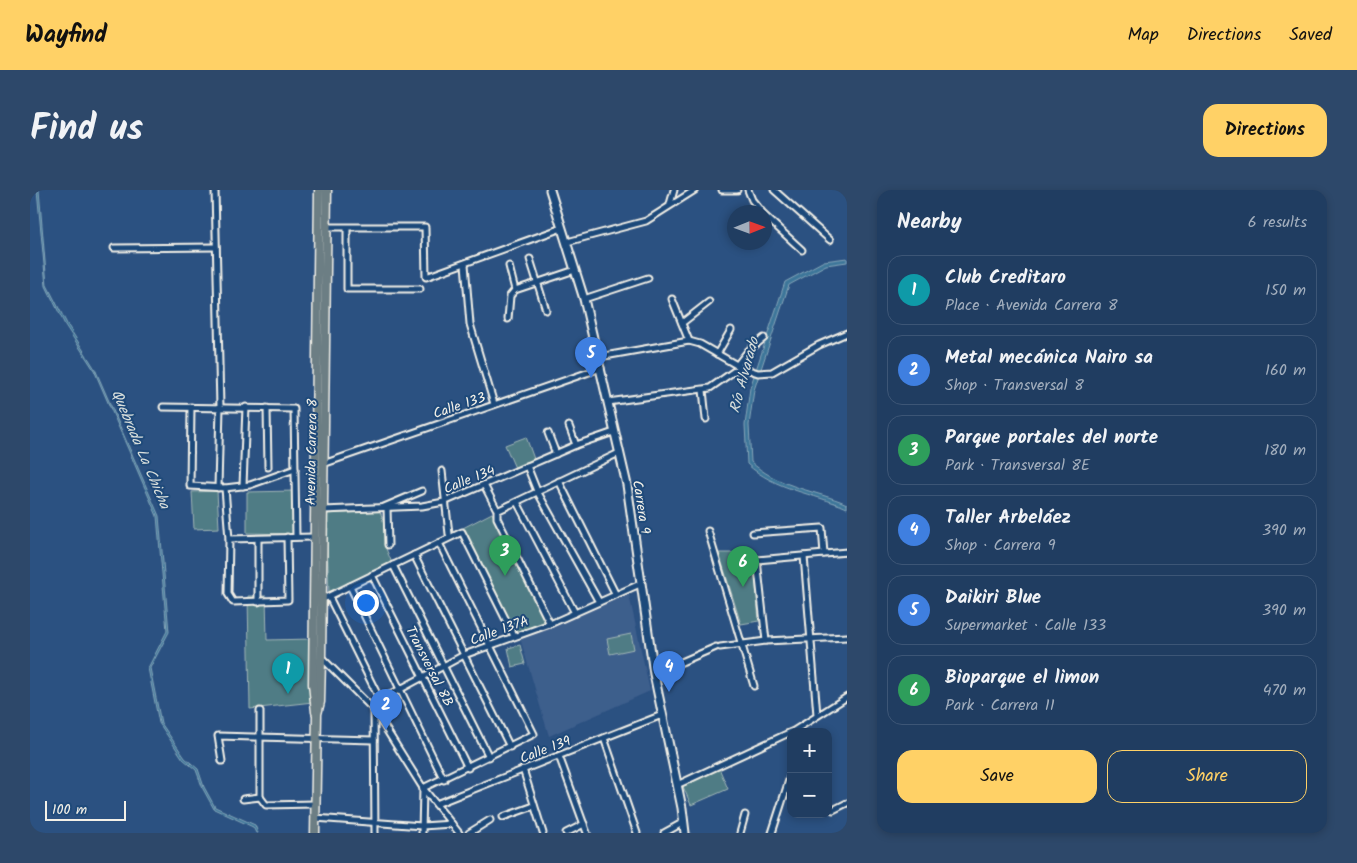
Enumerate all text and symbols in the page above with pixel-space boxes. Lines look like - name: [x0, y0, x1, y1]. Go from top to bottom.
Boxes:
- text: Wayfind: [25, 16, 107, 55]
- text: Map: [1127, 21, 1159, 50]
- text: Directions: [1187, 21, 1261, 50]
- text: Saved: [1289, 21, 1332, 50]
- text: Find us: [30, 102, 143, 158]
- button: Directions: [1203, 104, 1327, 157]
- north arrow: [727, 205, 772, 250]
- text: Nearby: [897, 206, 962, 239]
- text: 6 results: [1248, 210, 1307, 235]
- text: Club Creditaro: [945, 263, 1066, 293]
- text: 1: [912, 278, 916, 303]
- text: 150 m: [1265, 278, 1306, 303]
- text: Place · Avenida Carrera 8: [945, 293, 1118, 318]
- water label: Río Alvarado: [723, 334, 767, 416]
- pin: 5: [575, 337, 607, 378]
- text: Metal mecánica Nairo sa: [945, 343, 1153, 373]
- text: 2: [909, 358, 919, 383]
- text: 160 m: [1265, 358, 1306, 383]
- text: Shop · Transversal 8: [945, 373, 1084, 398]
- water label: Quebrada La Chicha: [104, 386, 176, 514]
- street label: Calle 133: [430, 387, 488, 425]
- street label: Avenida Carrera 8: [300, 398, 324, 505]
- text: Parque portales del norte: [945, 423, 1158, 453]
- text: 3: [910, 438, 918, 463]
- text: 180 m: [1264, 438, 1306, 463]
- text: Park · Transversal 8E: [945, 453, 1090, 478]
- street label: Calle 134: [440, 460, 499, 500]
- street label: Carrera 9: [626, 479, 656, 536]
- text: Taller Arbeláez: [945, 503, 1071, 533]
- text: 4: [910, 518, 918, 543]
- text: 390 m: [1262, 518, 1306, 543]
- text: Shop · Carrera 9: [945, 533, 1056, 558]
- pin: 3: [489, 535, 521, 576]
- pin: 6: [727, 546, 759, 587]
- text: Daikiri Blue: [945, 583, 1041, 613]
- your location: [353, 590, 379, 616]
- text: 5: [910, 598, 918, 623]
- text: 390 m: [1262, 598, 1306, 623]
- street label: Calle 137A: [467, 610, 532, 652]
- text: Supermarket · Calle 133: [945, 613, 1106, 638]
- street label: Transversal 8B: [399, 622, 459, 711]
- pin: 4: [653, 651, 685, 692]
- pin: 1: [272, 653, 304, 694]
- text: Bioparque el limon: [945, 663, 1099, 693]
- text: 6: [910, 678, 918, 703]
- text: 470 m: [1263, 678, 1306, 703]
- pin: 2: [370, 689, 402, 730]
- text: Park · Carrera 11: [945, 693, 1055, 718]
- map controls: [787, 728, 832, 818]
- button: +: [787, 728, 832, 773]
- street label: Calle 139: [517, 730, 574, 770]
- button: Save: [897, 750, 1097, 803]
- button: Share: [1107, 750, 1307, 803]
- button: −: [787, 773, 832, 818]
- scale bar: [45, 798, 126, 821]
- text: 100 m: [52, 799, 87, 821]

